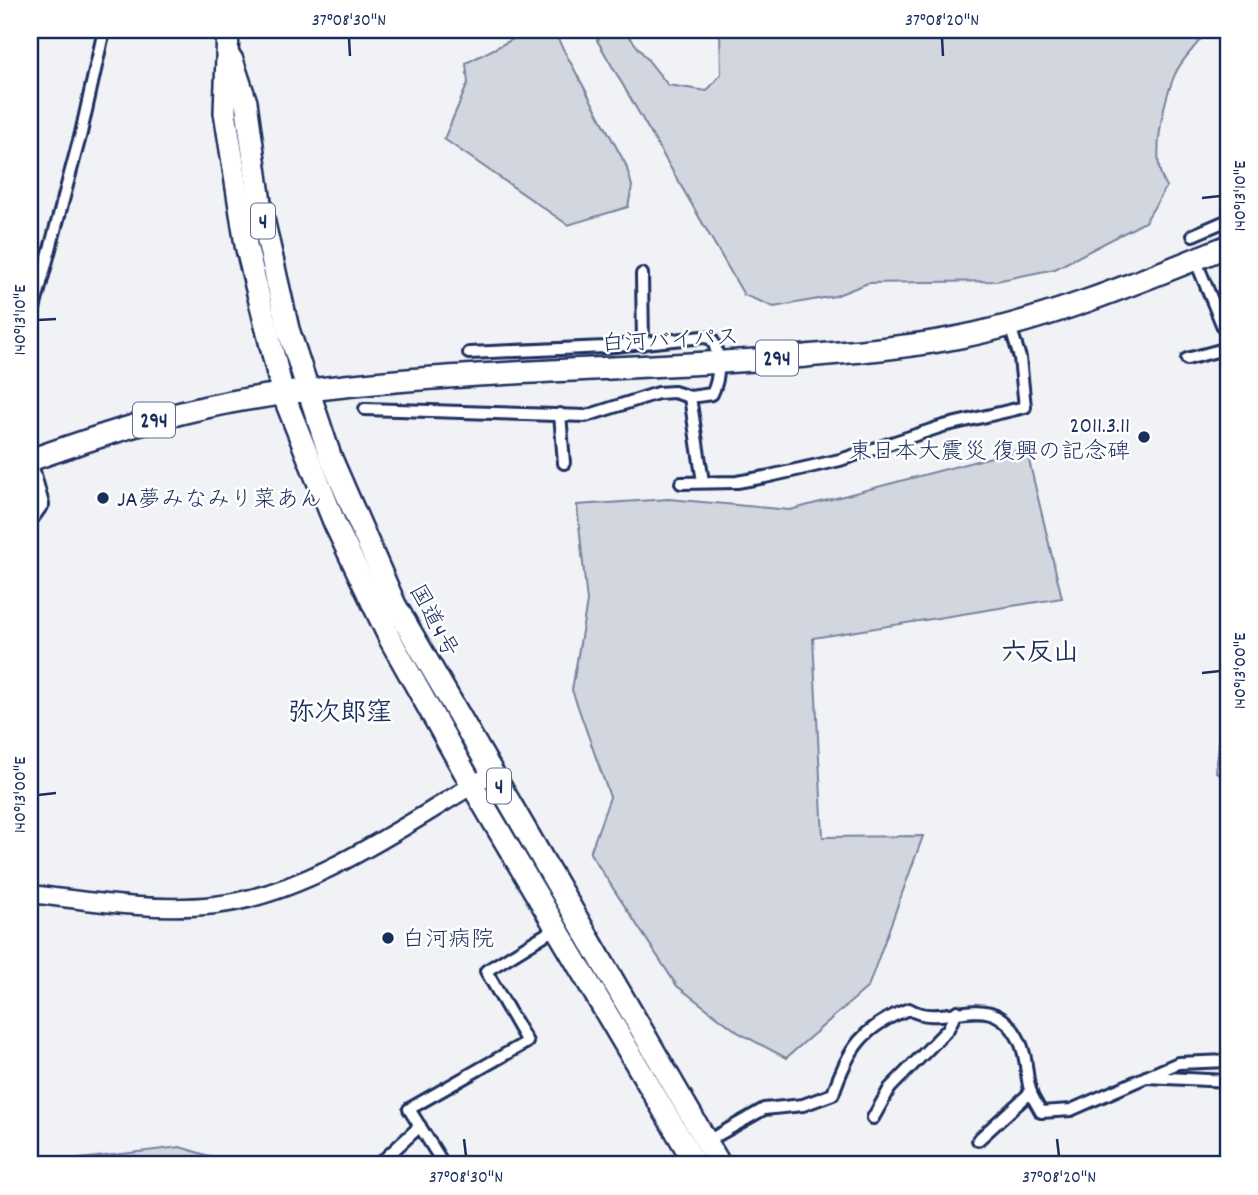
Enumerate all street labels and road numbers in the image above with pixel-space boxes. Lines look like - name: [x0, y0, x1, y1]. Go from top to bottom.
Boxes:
- road number: 4: [251, 204, 275, 238]
- street label: 白河バイパス: [601, 322, 740, 363]
- road number: 294: [756, 340, 798, 376]
- road number: 294: [133, 402, 175, 438]
- street label: 国道4号: [399, 579, 465, 664]
- road number: 4: [487, 768, 511, 804]

